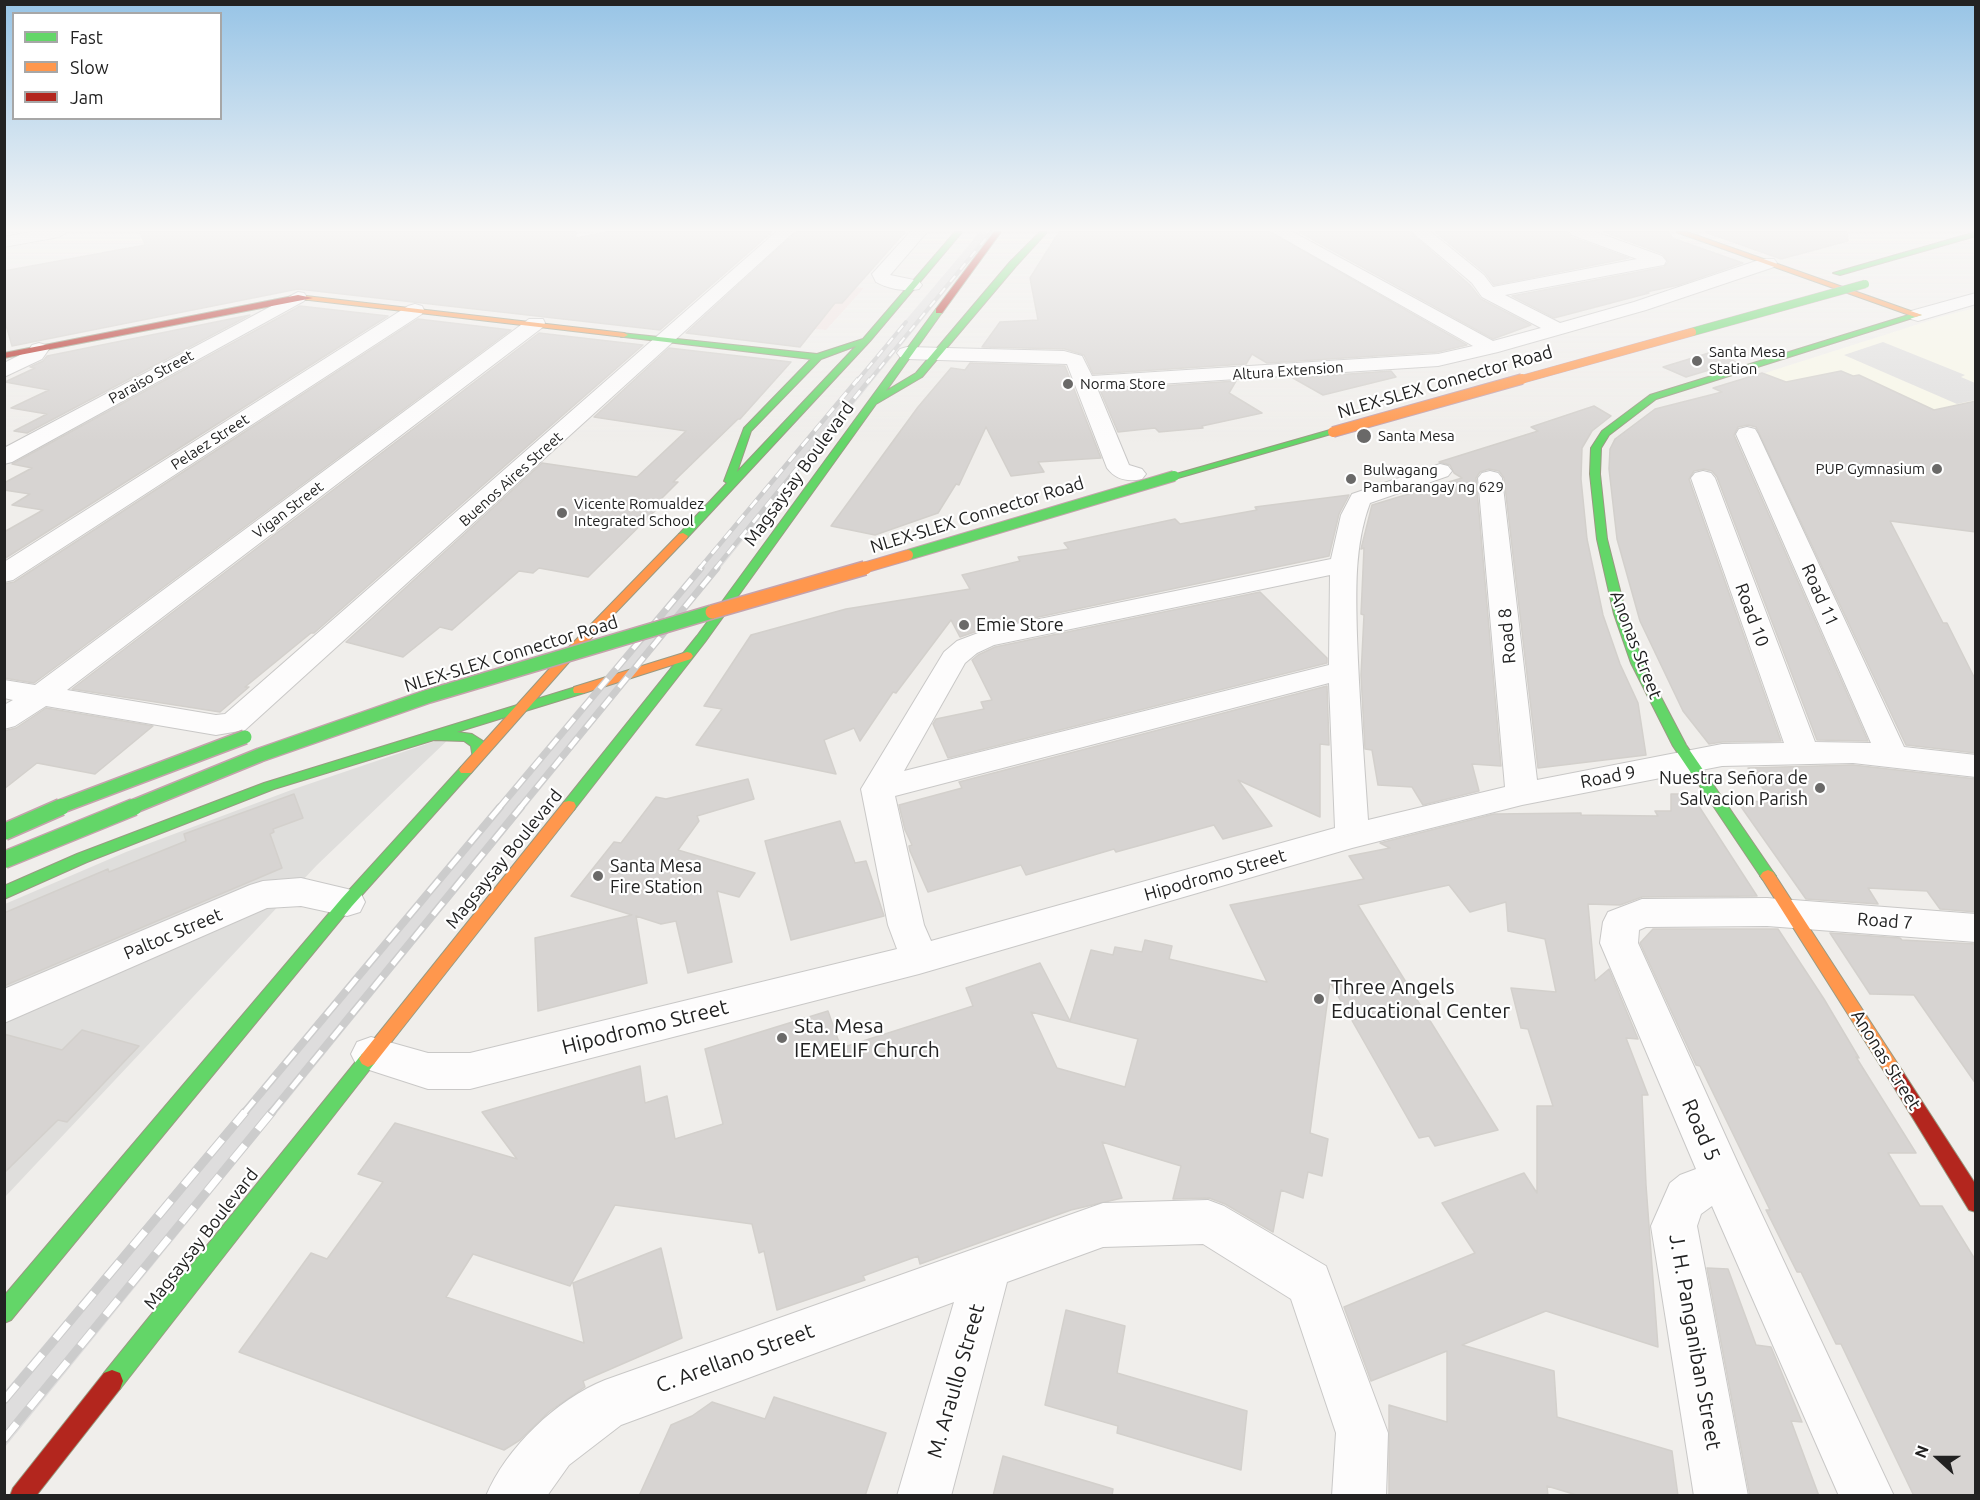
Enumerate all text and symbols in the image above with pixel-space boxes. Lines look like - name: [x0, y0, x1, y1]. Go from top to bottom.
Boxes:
- legend: [12, 12, 222, 120]
- text: Fast: [70, 27, 103, 47]
- text: Slow: [70, 57, 109, 77]
- text: Jam: [70, 87, 104, 107]
- street label: NLEX-SLEX Connector Road: [1335, 341, 1555, 423]
- place label: Santa Mesa Station: [1709, 343, 1786, 378]
- street label: Paraiso Street: [105, 346, 197, 408]
- marker: Santa Mesa Station: [1690, 354, 1704, 368]
- street label: Altura Extension: [1232, 358, 1344, 384]
- place label: Norma Store: [1080, 375, 1166, 393]
- marker: Norma Store: [1061, 377, 1075, 391]
- street label: Magsaysay Boulevard: [739, 398, 859, 550]
- street label: Pelaez Street: [168, 410, 252, 474]
- marker: Santa Mesa: [1355, 427, 1373, 445]
- place label: Santa Mesa: [1378, 427, 1455, 445]
- street label: Buenos Aires Street: [456, 428, 566, 530]
- place label: PUP Gymnasium: [1815, 460, 1925, 478]
- place label: Bulwagang Pambarangay ng 629: [1363, 461, 1504, 496]
- marker: PUP Gymnasium: [1930, 462, 1944, 476]
- street label: NLEX-SLEX Connector Road: [867, 472, 1087, 558]
- marker: Bulwagang Pambarangay ng 629: [1344, 472, 1358, 486]
- street label: Vigan Street: [249, 478, 327, 542]
- place label: Vicente Romualdez Integrated School: [574, 495, 704, 530]
- marker: Vicente Romualdez Integrated School: [555, 506, 569, 520]
- street label: Road 11: [1797, 560, 1843, 630]
- street label: Road 10: [1731, 580, 1773, 650]
- street label: Anonas Street: [1605, 588, 1667, 702]
- street label: Road 8: [1494, 607, 1520, 665]
- street label: NLEX-SLEX Connector Road: [401, 611, 621, 697]
- place label: Emie Store: [976, 614, 1064, 636]
- marker: Emie Store: [957, 618, 971, 632]
- street label: Road 9: [1579, 761, 1637, 793]
- place label: Nuestra Señora de Salvacion Parish: [1659, 767, 1808, 810]
- marker: Nuestra Señora de Salvacion Parish: [1813, 781, 1827, 795]
- street label: Magsaysay Boulevard: [441, 785, 567, 933]
- street label: Hipodromo Street: [1142, 844, 1288, 906]
- place label: Santa Mesa Fire Station: [610, 855, 703, 898]
- marker: Santa Mesa Fire Station: [591, 869, 605, 883]
- street label: Paltoc Street: [121, 904, 225, 964]
- street label: Road 7: [1856, 908, 1914, 934]
- place label: Three Angels Educational Center: [1331, 974, 1510, 1024]
- marker: Three Angels Educational Center: [1312, 992, 1326, 1006]
- street label: Hipodromo Street: [559, 994, 731, 1060]
- street label: Anonas Street: [1847, 1006, 1925, 1114]
- place label: Sta. Mesa IEMELIF Church: [794, 1013, 940, 1063]
- marker: Sta. Mesa IEMELIF Church: [775, 1031, 789, 1045]
- street label: Road 5: [1676, 1095, 1726, 1165]
- street label: Magsaysay Boulevard: [139, 1164, 263, 1314]
- street label: J. H. Panganiban Street: [1664, 1232, 1726, 1452]
- street label: M. Araullo Street: [922, 1301, 990, 1461]
- street label: C. Arellano Street: [653, 1318, 817, 1398]
- north arrow: [1908, 1428, 1968, 1488]
- text: N: [1911, 1443, 1932, 1460]

